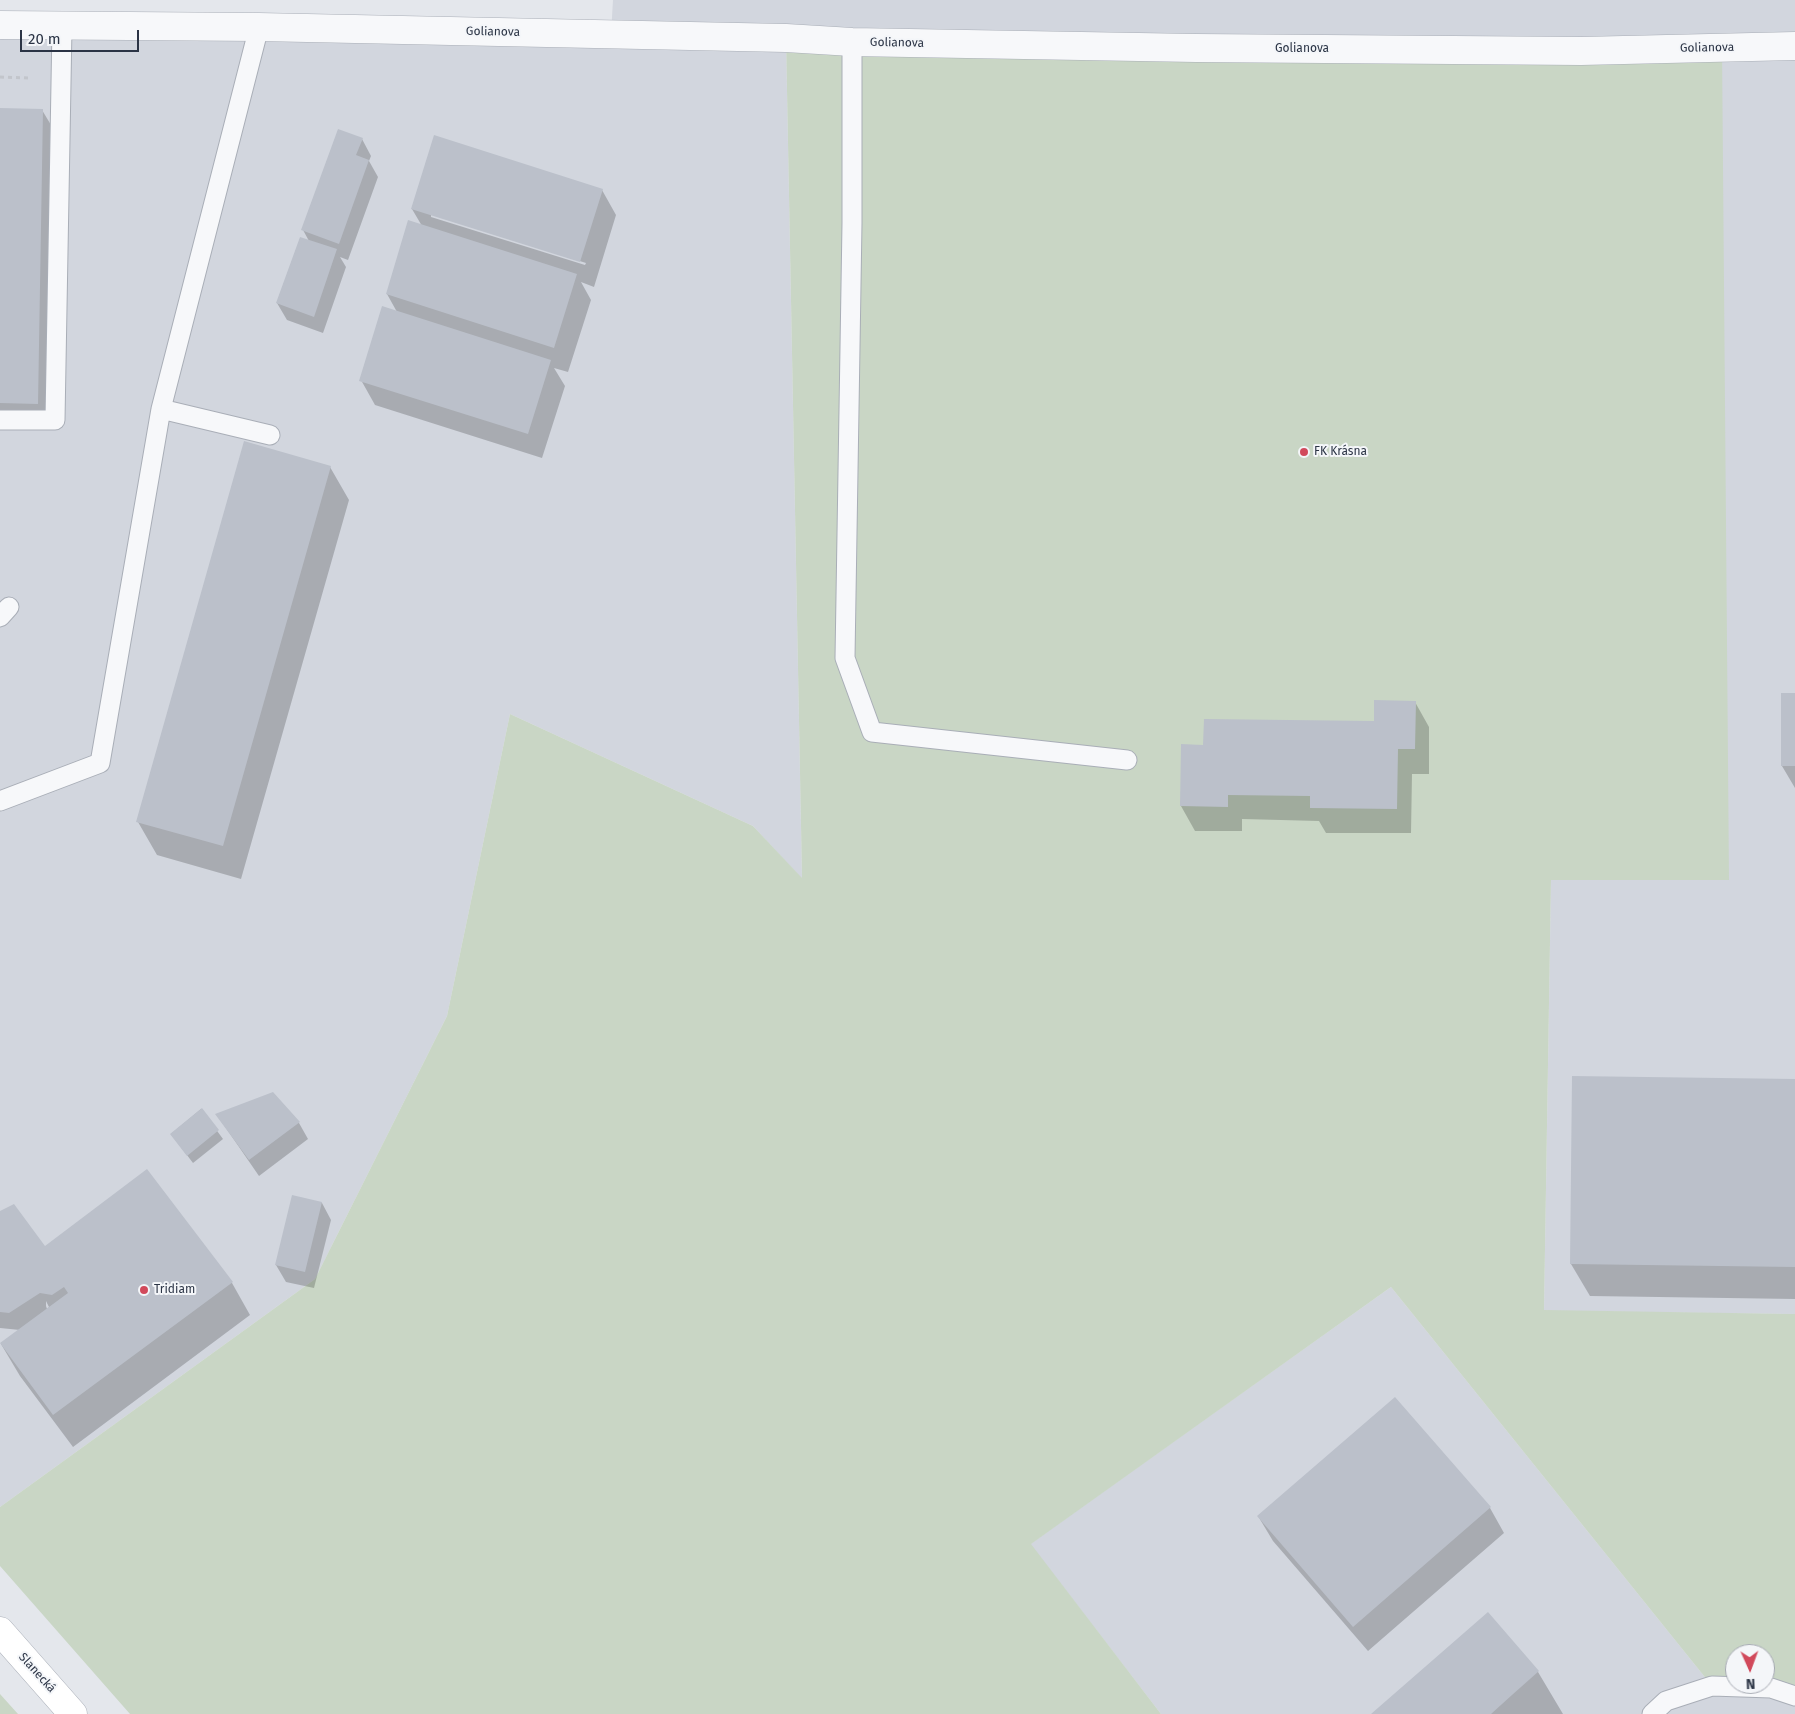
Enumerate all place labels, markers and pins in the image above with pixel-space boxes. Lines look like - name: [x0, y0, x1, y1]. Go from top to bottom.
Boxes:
- place label: FK Krásna: [1314, 445, 1367, 459]
- marker: FK Krásna: [1298, 446, 1310, 458]
- place label: Tridiam: [154, 1283, 195, 1297]
- marker: Tridiam: [138, 1284, 150, 1296]

